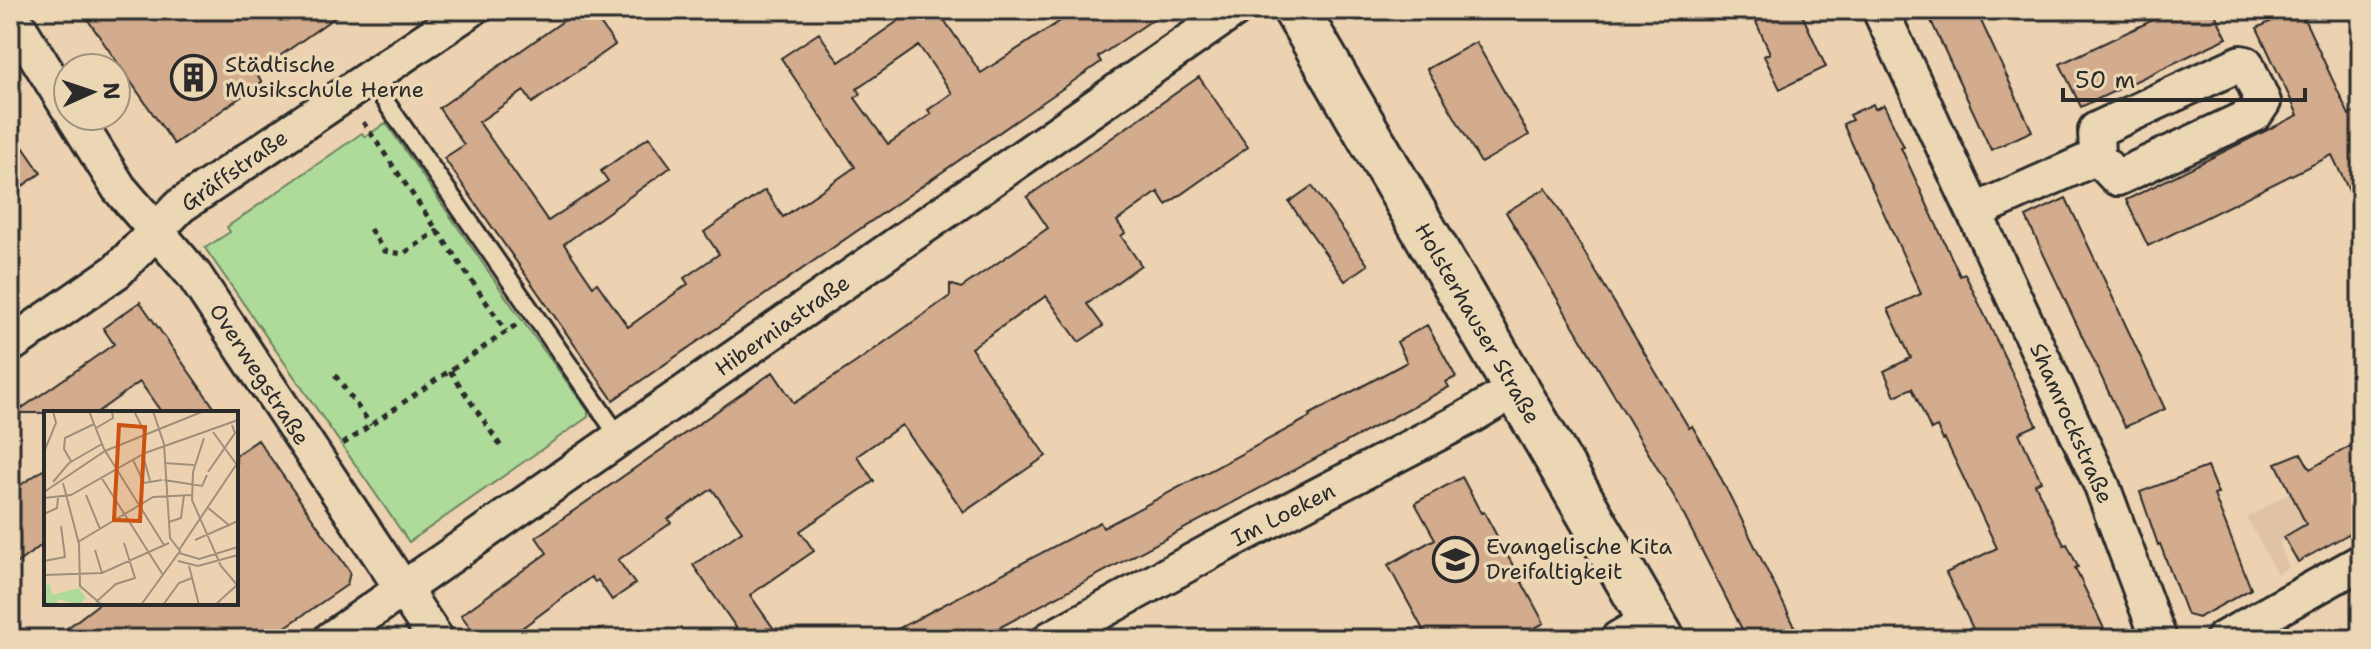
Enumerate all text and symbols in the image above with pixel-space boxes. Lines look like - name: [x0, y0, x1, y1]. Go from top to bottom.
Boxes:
- place label: Städtische Musikschule Herne: [225, 50, 424, 104]
- north arrow: [52, 52, 132, 132]
- scale bar: [2063, 52, 2305, 102]
- building icon: Städtische Musikschule Herne: [170, 53, 218, 101]
- text: 50 m: [2075, 64, 2135, 96]
- text: N: [97, 82, 126, 100]
- street label: Gräffstraße: [175, 123, 293, 218]
- street label: Holsterhauser Straße: [1408, 217, 1547, 429]
- street label: Hiberniastraße: [709, 268, 856, 383]
- street label: Overwegstraße: [203, 298, 316, 451]
- street label: Shamrockstraße: [2023, 338, 2120, 508]
- inset map: [44, 411, 238, 605]
- street label: Im Loeken: [1226, 476, 1340, 553]
- place label: Evangelische Kita Dreifaltigkeit: [1486, 532, 1672, 586]
- school or university icon: Evangelische Kita Dreifaltigkeit: [1431, 535, 1479, 583]

